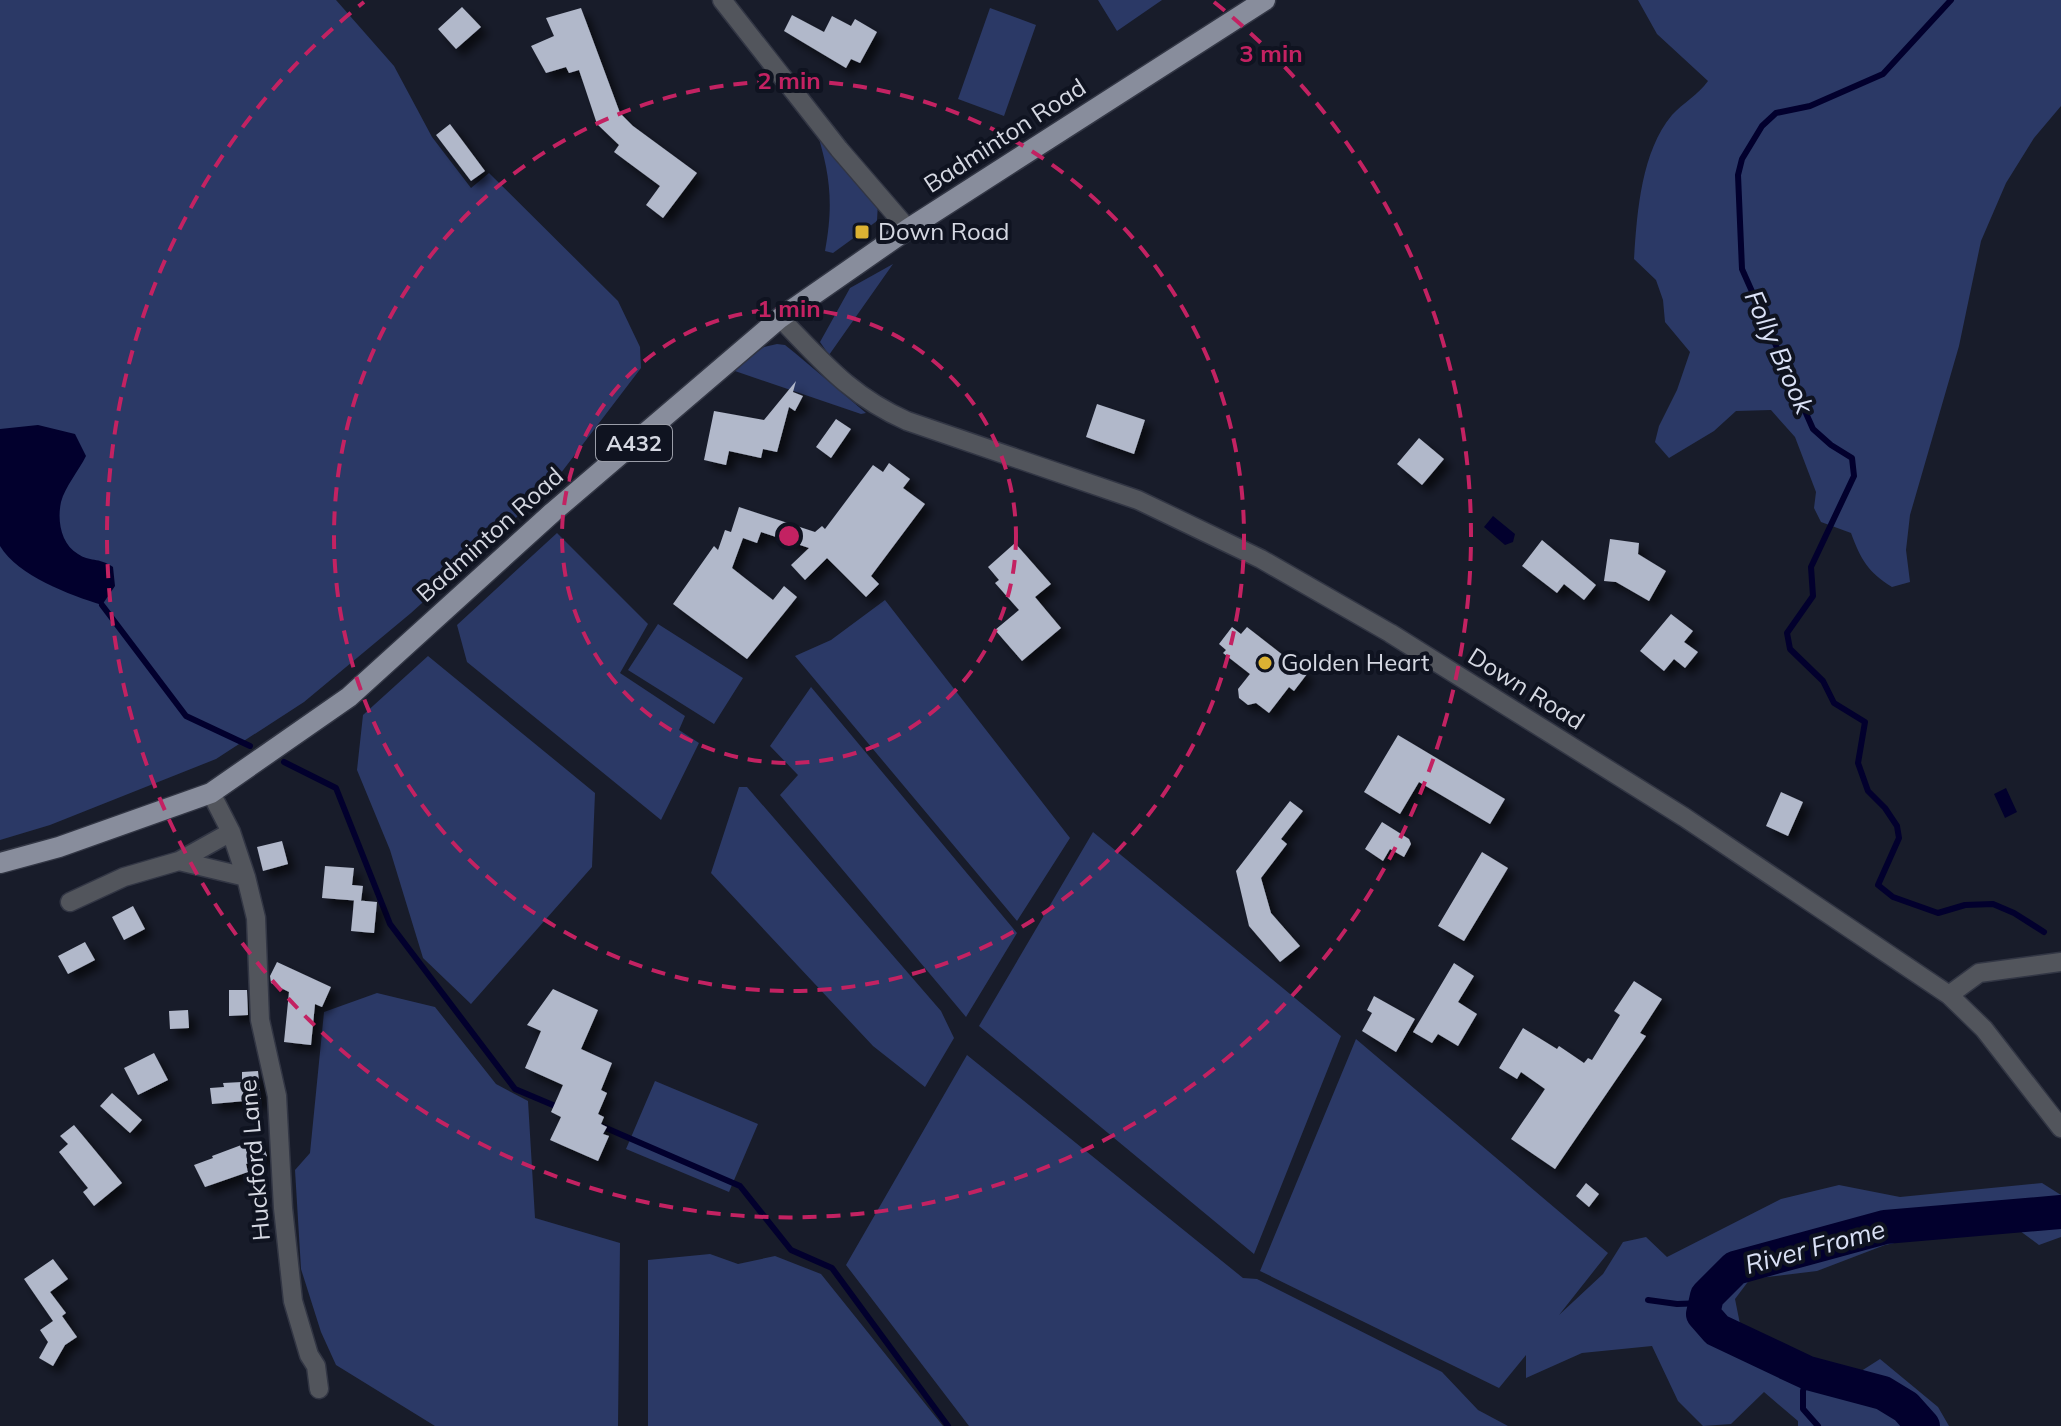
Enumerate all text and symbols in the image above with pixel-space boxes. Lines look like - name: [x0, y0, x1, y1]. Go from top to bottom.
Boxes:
- text: 3 min: [1239, 38, 1303, 68]
- text: 2 min: [757, 65, 821, 95]
- street label: Badminton Road: [918, 72, 1091, 199]
- place label: Down Road: [878, 216, 1009, 246]
- marker: Down Road: [853, 223, 871, 241]
- water label: Folly Brook: [1738, 285, 1822, 419]
- text: 1 min: [757, 293, 821, 323]
- road number: A432: [596, 425, 672, 461]
- street label: Badminton Road: [410, 461, 569, 608]
- centre of rings: [775, 522, 803, 550]
- street label: Down Road: [1463, 641, 1590, 736]
- place label: Golden Heart: [1281, 647, 1429, 677]
- marker: Golden Heart: [1256, 654, 1274, 672]
- street label: Huckford Lane: [232, 1078, 276, 1242]
- water label: River Frome: [1741, 1212, 1888, 1281]

